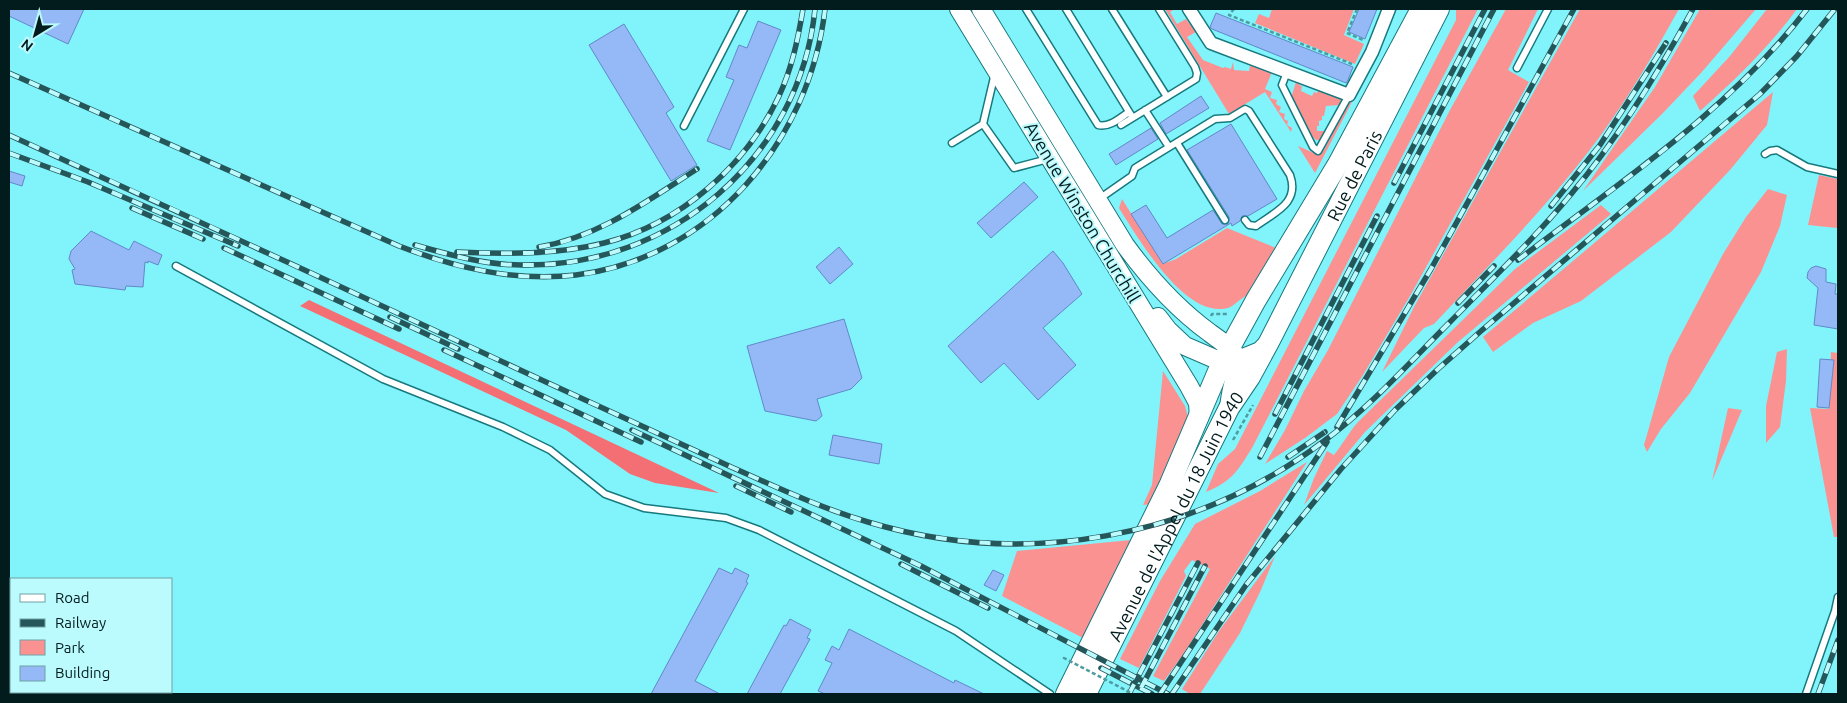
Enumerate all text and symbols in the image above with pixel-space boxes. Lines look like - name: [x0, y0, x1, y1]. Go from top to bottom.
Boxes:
- north arrow: [10, 10, 60, 60]
- text: N: [18, 36, 36, 55]
- street label: Avenue Winston Churchill: [1021, 118, 1145, 306]
- street label: Rue de Paris: [1323, 127, 1386, 224]
- street label: Avenue de l'Appel du 18 Juin 1940: [1104, 388, 1247, 644]
- legend: [10, 578, 172, 693]
- text: Road: [55, 589, 90, 606]
- text: Railway: [55, 614, 106, 631]
- text: Park: [55, 639, 85, 656]
- text: Building: [55, 664, 110, 681]

